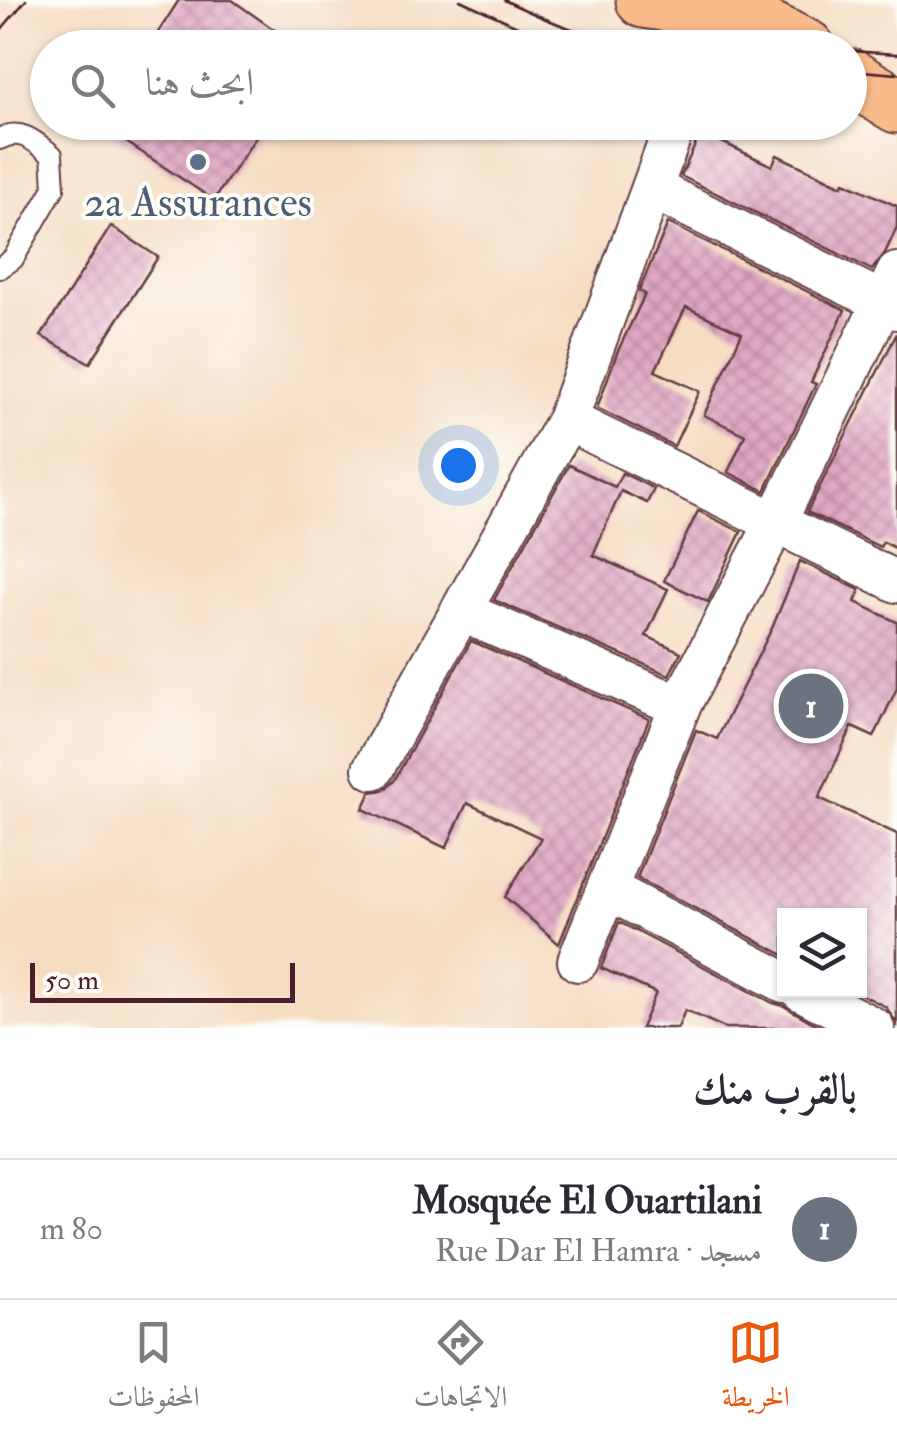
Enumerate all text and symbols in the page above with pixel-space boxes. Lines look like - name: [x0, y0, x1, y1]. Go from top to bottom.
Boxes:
- search box: [30, 30, 867, 140]
- icon: search: [65, 58, 120, 113]
- text: ابحث هنا: [145, 59, 254, 107]
- marker: 2a Assurances: [187, 151, 209, 173]
- place label: 2a Assurances: [84, 177, 312, 229]
- your location: [433, 440, 484, 491]
- pin: 1: [778, 668, 844, 744]
- map controls: [777, 908, 867, 998]
- button: layers: [777, 908, 867, 998]
- scale bar: [30, 958, 295, 1003]
- text: 50 m: [45, 963, 99, 998]
- text: بالقرب منك: [693, 1064, 857, 1116]
- text: Mosquée El Ouartilani: [412, 1177, 762, 1225]
- text: 80 m: [40, 1209, 103, 1249]
- text: 1: [819, 1209, 830, 1249]
- text: مسجد · Rue Dar El Hamra: [435, 1231, 762, 1271]
- tab: المحفوظات: [107, 1315, 199, 1424]
- tab: الاتجاهات: [414, 1315, 507, 1424]
- tab: الخريطة: [722, 1315, 790, 1424]

